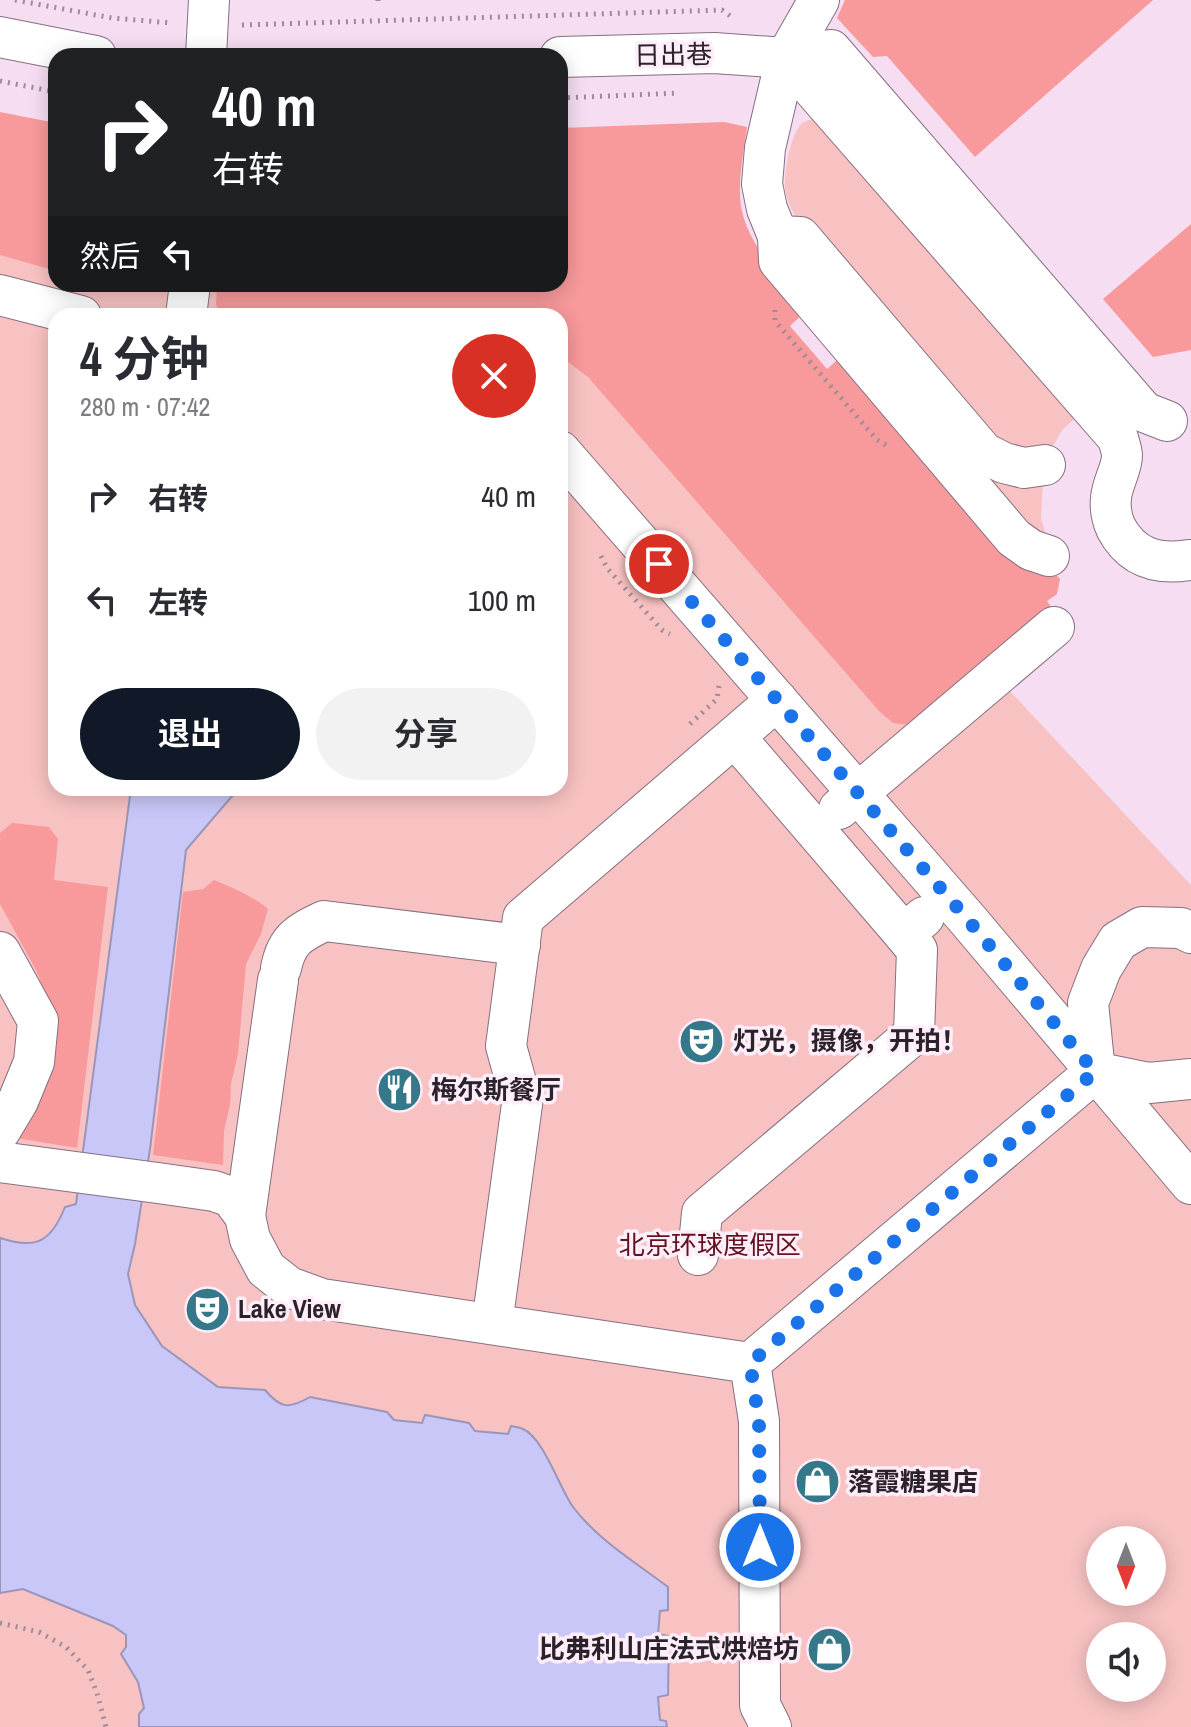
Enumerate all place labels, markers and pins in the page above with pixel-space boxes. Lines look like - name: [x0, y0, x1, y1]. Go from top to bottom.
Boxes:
- pin: [625, 530, 693, 598]
- theatre icon: 灯光，摄像，开拍！: [678, 1017, 726, 1065]
- place label: 灯光，摄像，开拍！: [733, 1023, 967, 1058]
- restaurant icon: 梅尔斯餐厅: [376, 1066, 424, 1114]
- place label: 梅尔斯餐厅: [431, 1072, 561, 1107]
- theatre icon: Lake View: [183, 1285, 231, 1333]
- place label: Lake View: [238, 1291, 341, 1326]
- shop icon: 落霞糖果店: [793, 1458, 841, 1506]
- place label: 落霞糖果店: [848, 1464, 978, 1499]
- shop icon: 比弗利山庄法式烘焙坊: [806, 1625, 854, 1673]
- place label: 比弗利山庄法式烘焙坊: [539, 1631, 799, 1666]

